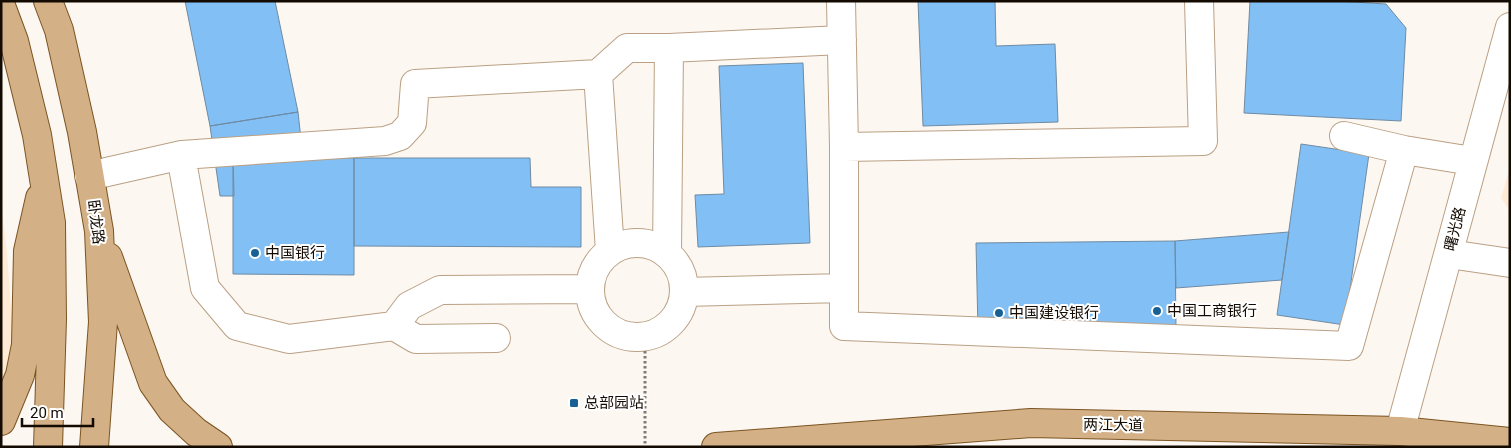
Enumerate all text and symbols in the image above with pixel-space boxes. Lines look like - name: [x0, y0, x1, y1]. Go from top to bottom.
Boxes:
- street label: 卧龙路: [84, 199, 108, 245]
- street label: 曙光路: [1441, 205, 1469, 253]
- place label: 中国银行: [265, 244, 325, 262]
- marker: 中国银行: [249, 247, 261, 259]
- place label: 中国工商银行: [1167, 302, 1257, 320]
- place label: 中国建设银行: [1009, 304, 1099, 322]
- marker: 中国工商银行: [1151, 305, 1163, 317]
- marker: 中国建设银行: [993, 307, 1005, 319]
- place label: 总部园站: [584, 394, 644, 412]
- scale bar: [22, 396, 94, 428]
- marker: 总部园站: [568, 397, 580, 409]
- text: 20 m: [30, 404, 64, 422]
- street label: 两江大道: [1083, 415, 1143, 435]

